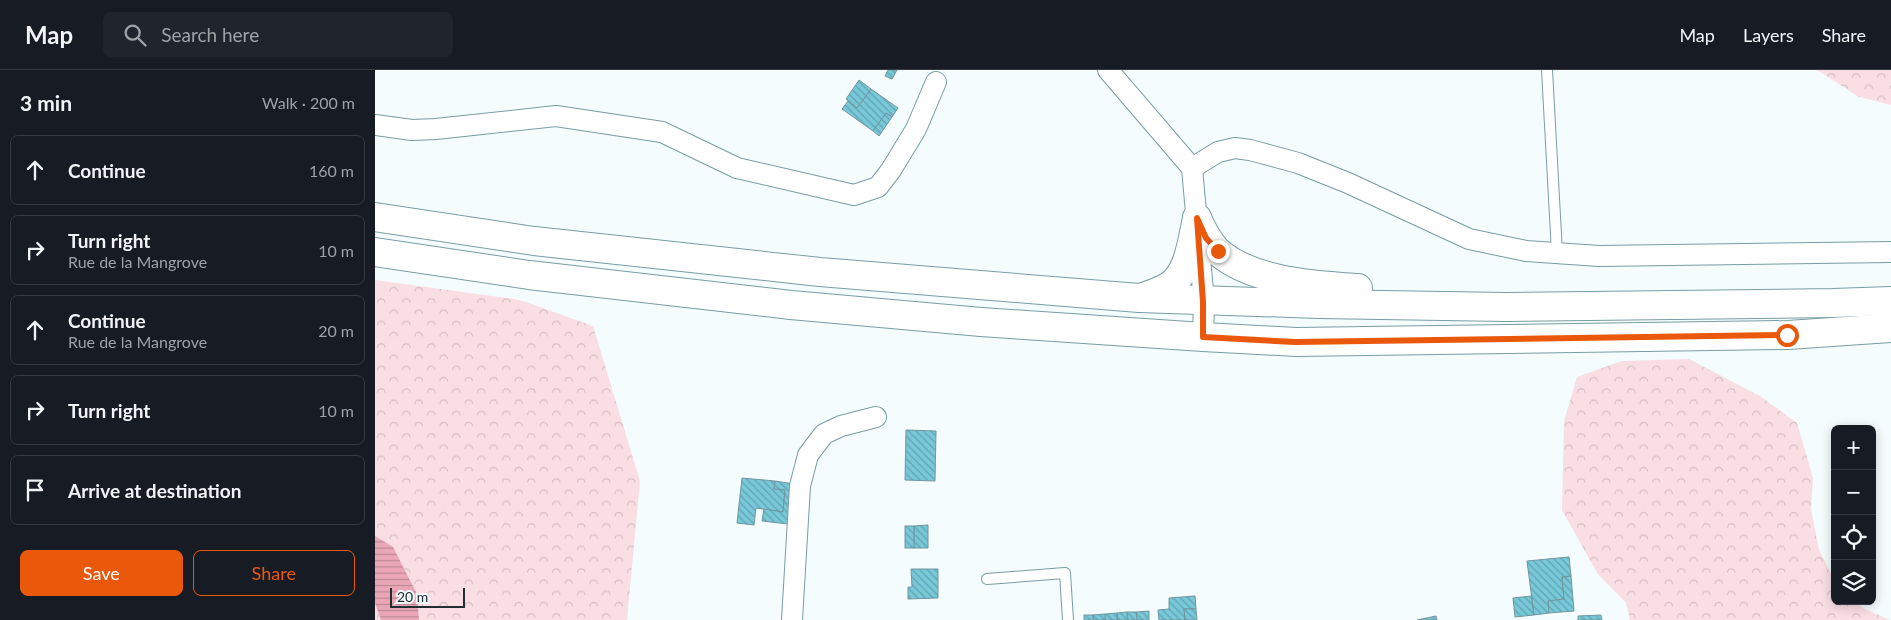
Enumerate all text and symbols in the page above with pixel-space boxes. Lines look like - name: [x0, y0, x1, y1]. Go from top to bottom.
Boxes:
- search box: [103, 12, 453, 57]
- text: Map: [25, 20, 73, 49]
- icon: search: [121, 21, 149, 49]
- text: Search here: [161, 23, 259, 46]
- text: Map: [1679, 24, 1715, 46]
- text: Layers: [1743, 24, 1794, 46]
- text: Share: [1822, 24, 1866, 46]
- text: 3 min: [20, 90, 72, 115]
- text: Walk · 200 m: [262, 93, 355, 112]
- icon: ahead: [21, 156, 49, 184]
- text: Continue: [68, 159, 146, 182]
- text: 160 m: [309, 161, 354, 180]
- text: Turn right: [68, 229, 150, 252]
- icon: right: [21, 236, 49, 264]
- route end: [1207, 240, 1230, 263]
- text: 10 m: [318, 241, 354, 260]
- text: Rue de la Mangrove: [68, 252, 207, 271]
- text: Continue: [68, 309, 146, 332]
- icon: ahead: [21, 316, 49, 344]
- text: 20 m: [318, 321, 354, 340]
- route start: [1776, 324, 1799, 347]
- text: Rue de la Mangrove: [68, 332, 207, 351]
- icon: right: [21, 396, 49, 424]
- text: Turn right: [68, 399, 150, 422]
- text: 10 m: [318, 401, 354, 420]
- map controls: [1831, 425, 1876, 605]
- button: +: [1831, 425, 1876, 470]
- button: −: [1831, 470, 1876, 515]
- icon: arrive: [21, 476, 49, 504]
- text: Arrive at destination: [68, 479, 241, 502]
- button: locate: [1831, 515, 1876, 560]
- button: Save: [20, 550, 183, 596]
- button: Share: [193, 550, 355, 596]
- button: layers: [1831, 560, 1876, 605]
- scale bar: [390, 585, 465, 608]
- text: 20 m: [397, 588, 428, 605]

